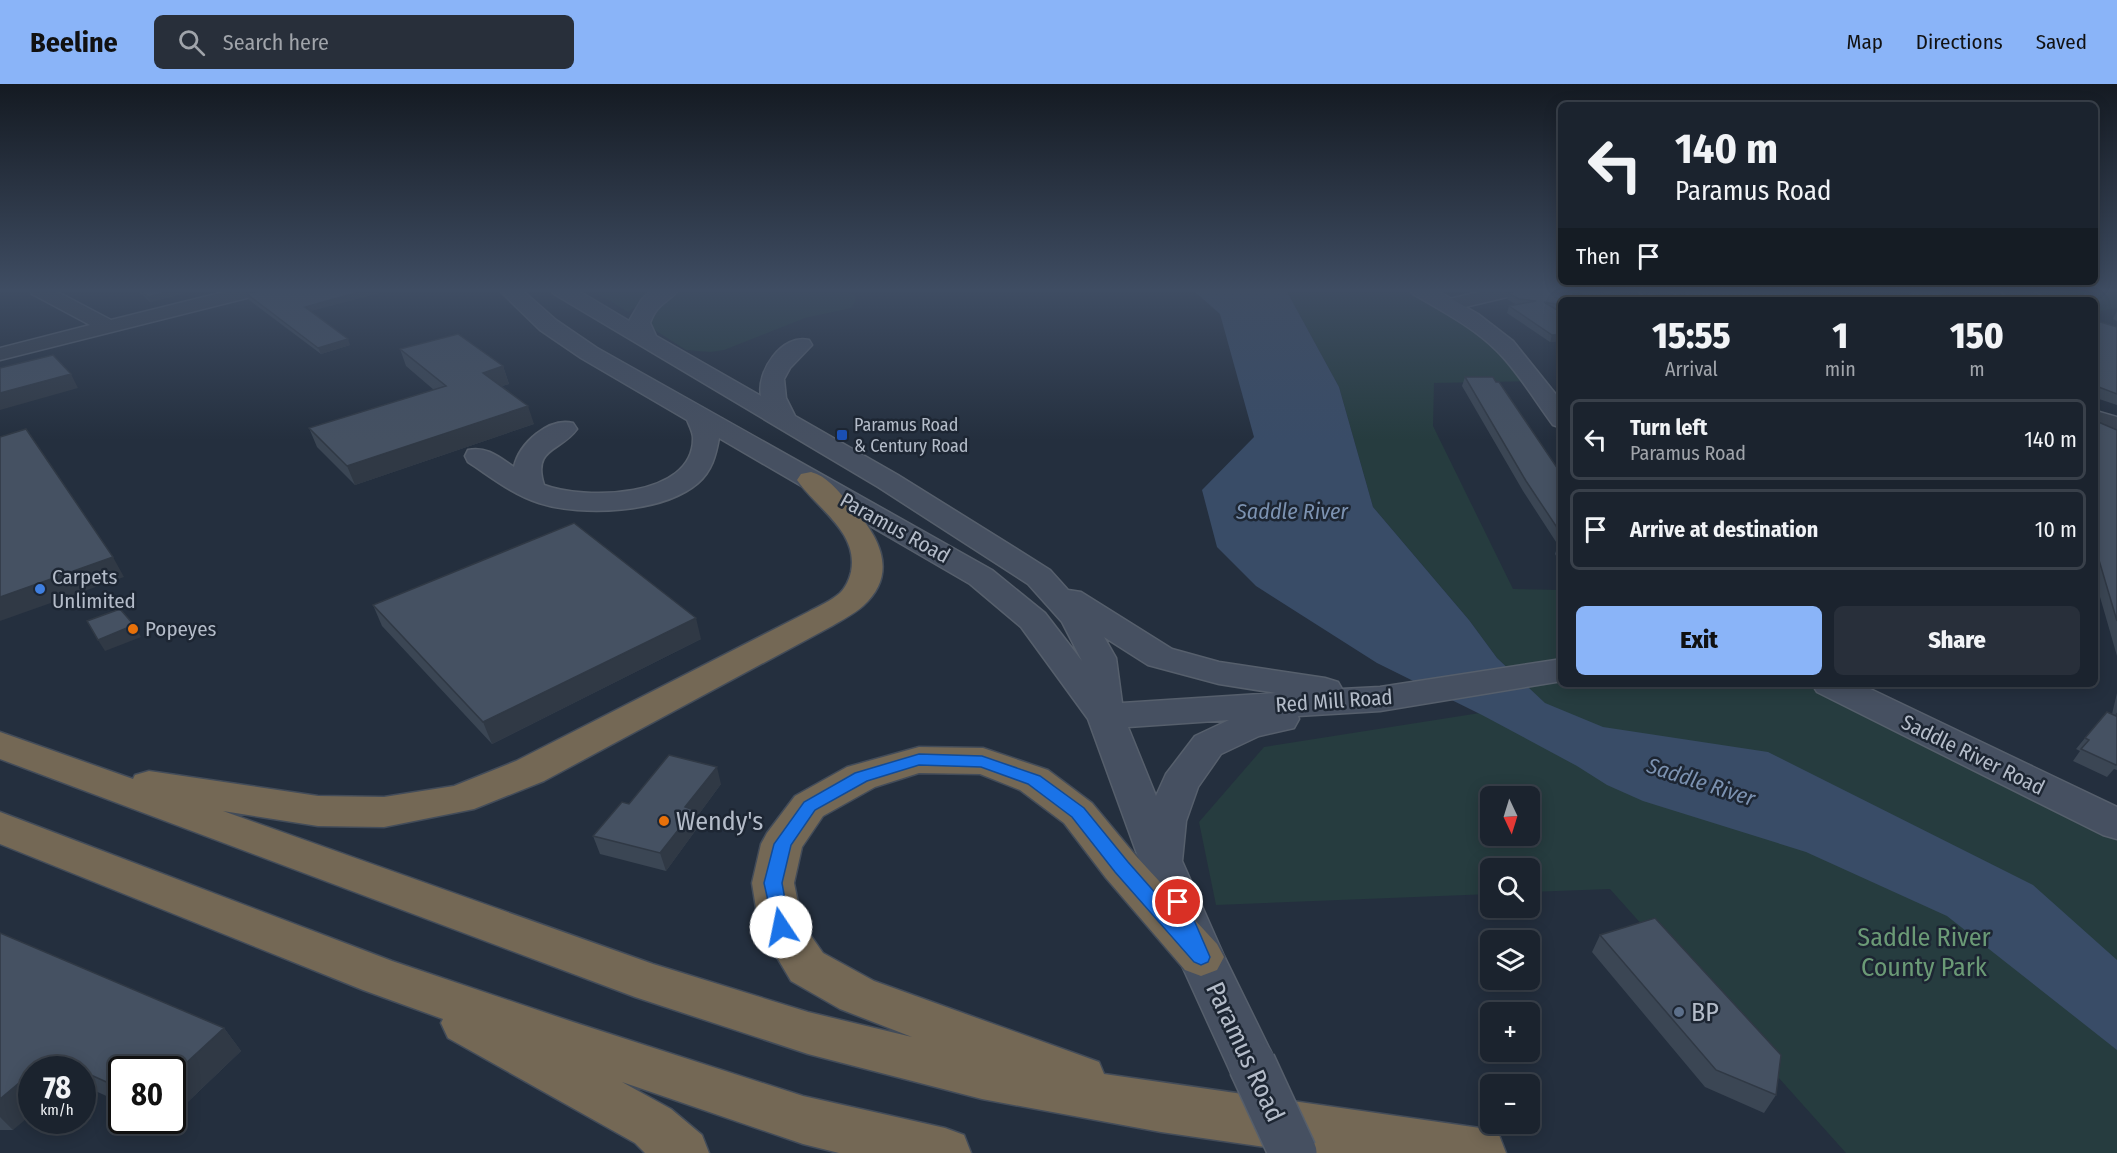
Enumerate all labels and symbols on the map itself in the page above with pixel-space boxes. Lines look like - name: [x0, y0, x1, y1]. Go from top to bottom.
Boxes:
- place label: Paramus Road & Century Road: [854, 414, 969, 457]
- marker: Paramus Road & Century Road: [835, 428, 849, 442]
- street label: Paramus Road: [835, 487, 955, 569]
- water label: Saddle River: [1235, 498, 1349, 525]
- place label: Carpets Unlimited: [52, 564, 136, 614]
- marker: Carpets Unlimited: [33, 582, 47, 596]
- place label: Popeyes: [145, 616, 217, 642]
- marker: Popeyes: [126, 622, 140, 636]
- street label: Red Mill Road: [1274, 684, 1394, 718]
- street label: Saddle River Road: [1897, 709, 2049, 801]
- water label: Saddle River: [1643, 752, 1760, 813]
- north arrow: [1480, 786, 1540, 846]
- place label: Wendy's: [676, 806, 763, 837]
- marker: Wendy's: [657, 814, 671, 828]
- pin: [1152, 876, 1203, 927]
- position arrow: [749, 895, 813, 959]
- park label: Saddle River County Park: [1857, 922, 1991, 983]
- street label: Paramus Road: [1199, 977, 1291, 1127]
- place label: BP: [1691, 997, 1719, 1028]
- marker: BP: [1672, 1005, 1686, 1019]
- speed limit sign: 80: [108, 1056, 186, 1134]

